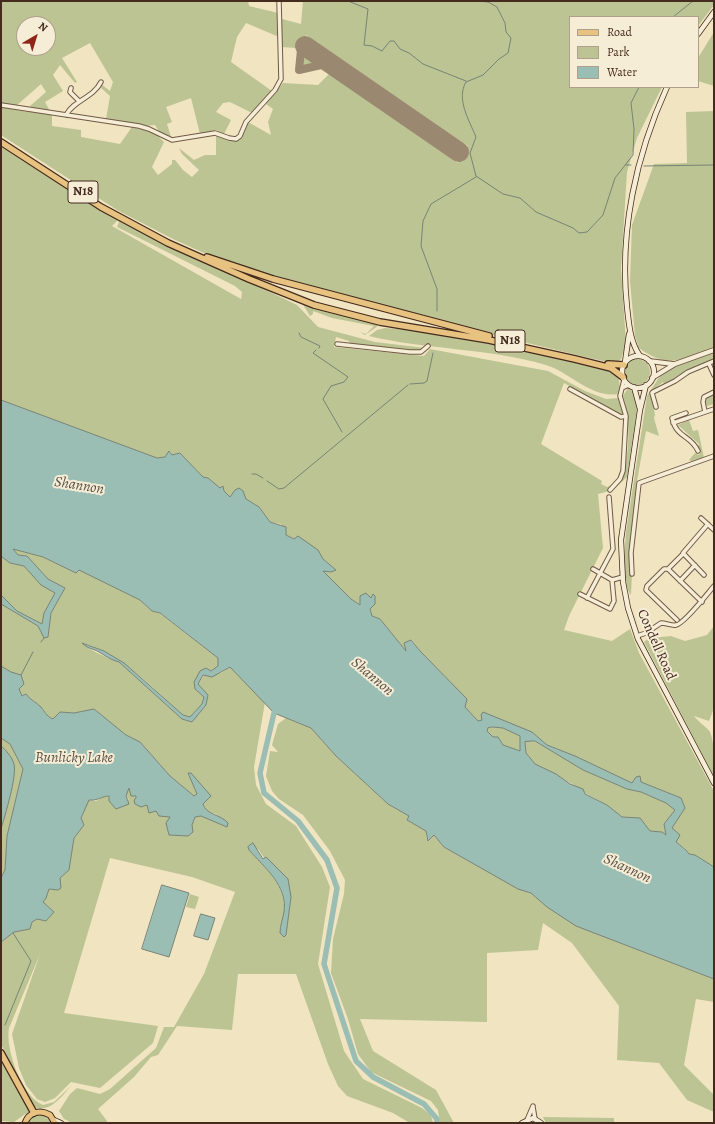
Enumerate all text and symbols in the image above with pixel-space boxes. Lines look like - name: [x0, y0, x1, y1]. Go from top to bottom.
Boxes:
- north arrow: [16, 16, 56, 56]
- legend: [569, 16, 699, 88]
- text: N: [35, 19, 51, 35]
- text: Road: [607, 24, 632, 40]
- text: Park: [607, 44, 630, 60]
- text: Water: [607, 64, 637, 80]
- road number: N18: [68, 181, 98, 203]
- road number: N18: [495, 330, 525, 352]
- water label: Shannon: [53, 473, 105, 499]
- street label: Condell Road: [633, 607, 679, 683]
- water label: Shannon: [347, 654, 397, 700]
- water label: Bunlicky Lake: [35, 749, 113, 767]
- water label: Shannon: [600, 850, 654, 888]

